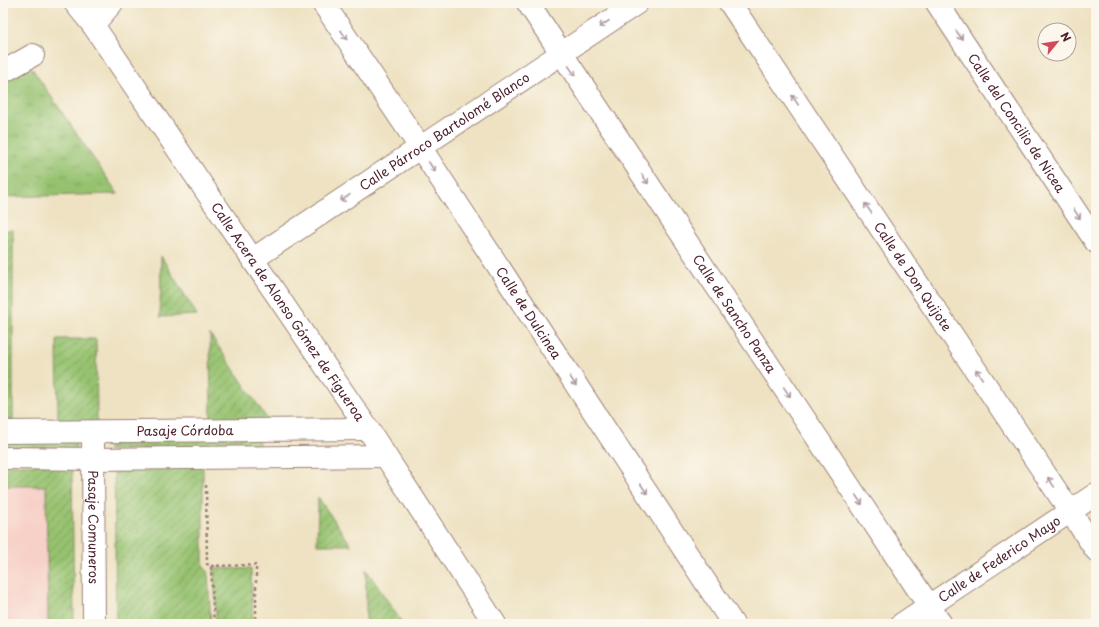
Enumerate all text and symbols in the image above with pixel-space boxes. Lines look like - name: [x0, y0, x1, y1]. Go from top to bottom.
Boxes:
- one-way arrow: [598, 21, 610, 29]
- north arrow: [1037, 22, 1077, 62]
- text: N: [1057, 29, 1076, 45]
- one-way arrow: [340, 30, 349, 41]
- one-way arrow: [954, 30, 963, 41]
- street label: Calle del Concilio de Nicea: [964, 49, 1071, 196]
- one-way arrow: [568, 65, 576, 76]
- street label: Calle Párroco Bartolomé Blanco: [355, 67, 533, 195]
- one-way arrow: [791, 95, 799, 106]
- one-way arrow: [428, 161, 437, 172]
- one-way arrow: [641, 173, 649, 185]
- one-way arrow: [339, 194, 350, 202]
- street label: Calle Acera de Alonso Gómez de Figueroa: [207, 198, 370, 425]
- one-way arrow: [863, 202, 871, 214]
- one-way arrow: [1073, 208, 1081, 219]
- street label: Calle de Don Quijote: [870, 218, 957, 335]
- street label: Calle de Sancho Panza: [689, 250, 782, 377]
- street label: Calle de Dulcinea: [492, 263, 567, 363]
- one-way arrow: [975, 369, 983, 380]
- one-way arrow: [569, 375, 577, 386]
- one-way arrow: [783, 386, 791, 397]
- street label: Pasaje Córdoba: [136, 420, 234, 440]
- street label: Pasaje Comuneros: [84, 470, 104, 584]
- one-way arrow: [1047, 477, 1055, 488]
- one-way arrow: [641, 483, 649, 495]
- one-way arrow: [855, 494, 863, 505]
- street label: Calle de Federico Mayo: [934, 511, 1064, 606]

